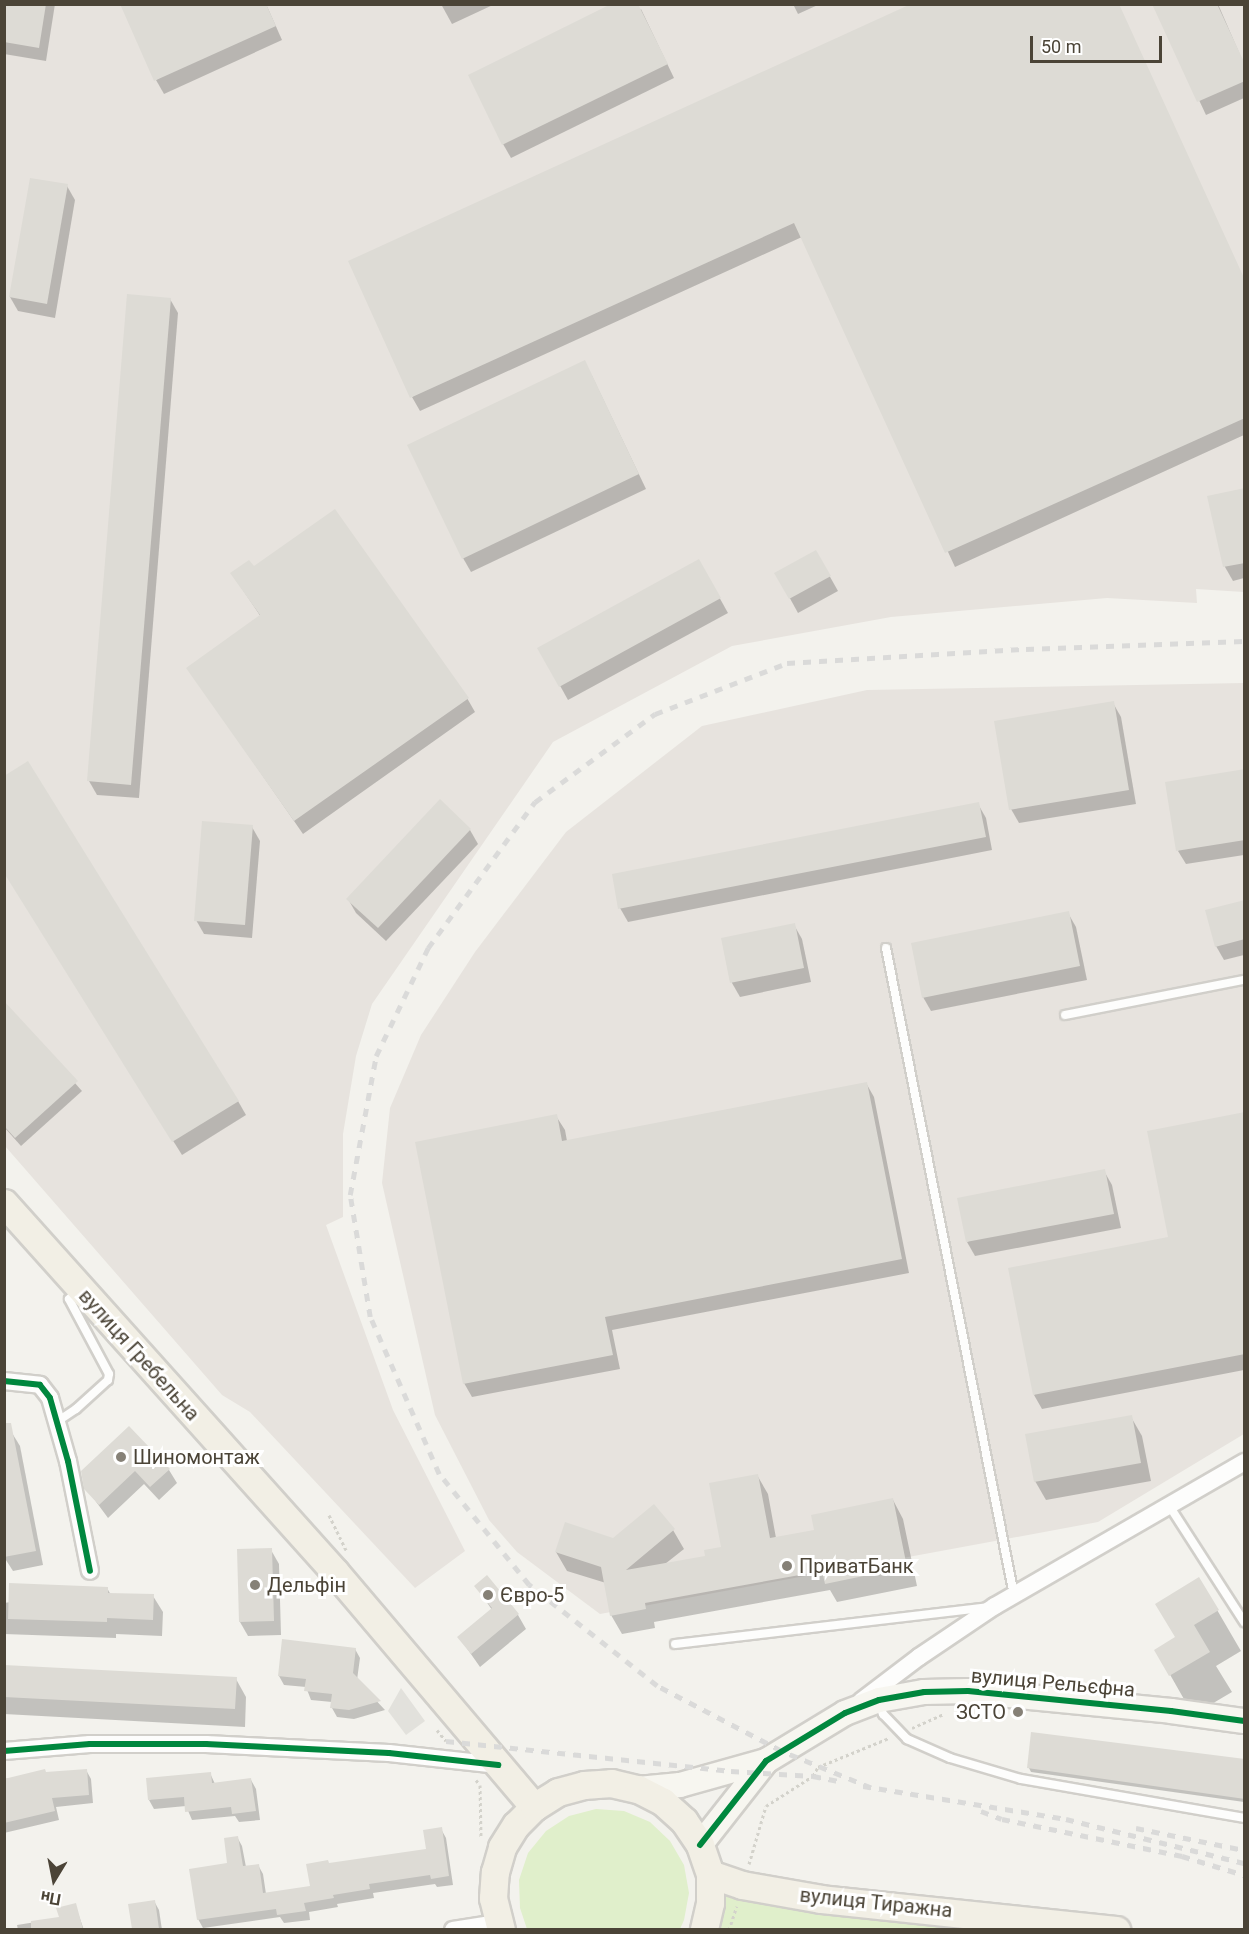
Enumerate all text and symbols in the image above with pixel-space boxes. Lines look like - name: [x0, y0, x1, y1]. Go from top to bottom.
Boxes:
- scale bar: [1033, 24, 1165, 62]
- text: 50 m: [1041, 36, 1081, 57]
- street label: вулиця Гребельна: [74, 1284, 204, 1426]
- place label: Шиномонтаж: [133, 1445, 260, 1469]
- marker: Шиномонтаж: [114, 1450, 128, 1464]
- place label: ПриватБанк: [799, 1554, 914, 1578]
- marker: ПриватБанк: [780, 1559, 794, 1573]
- place label: Дельфін: [267, 1573, 346, 1597]
- marker: Дельфін: [248, 1578, 262, 1592]
- place label: Євро-5: [500, 1583, 564, 1607]
- marker: Євро-5: [481, 1588, 495, 1602]
- street label: вулиця Рельєфна: [970, 1664, 1136, 1702]
- place label: ЗСТО: [956, 1700, 1006, 1724]
- marker: ЗСТО: [1011, 1705, 1025, 1719]
- north arrow: [24, 1850, 84, 1910]
- street label: вулиця Тиражна: [798, 1883, 954, 1923]
- text: Пн: [39, 1887, 62, 1909]

